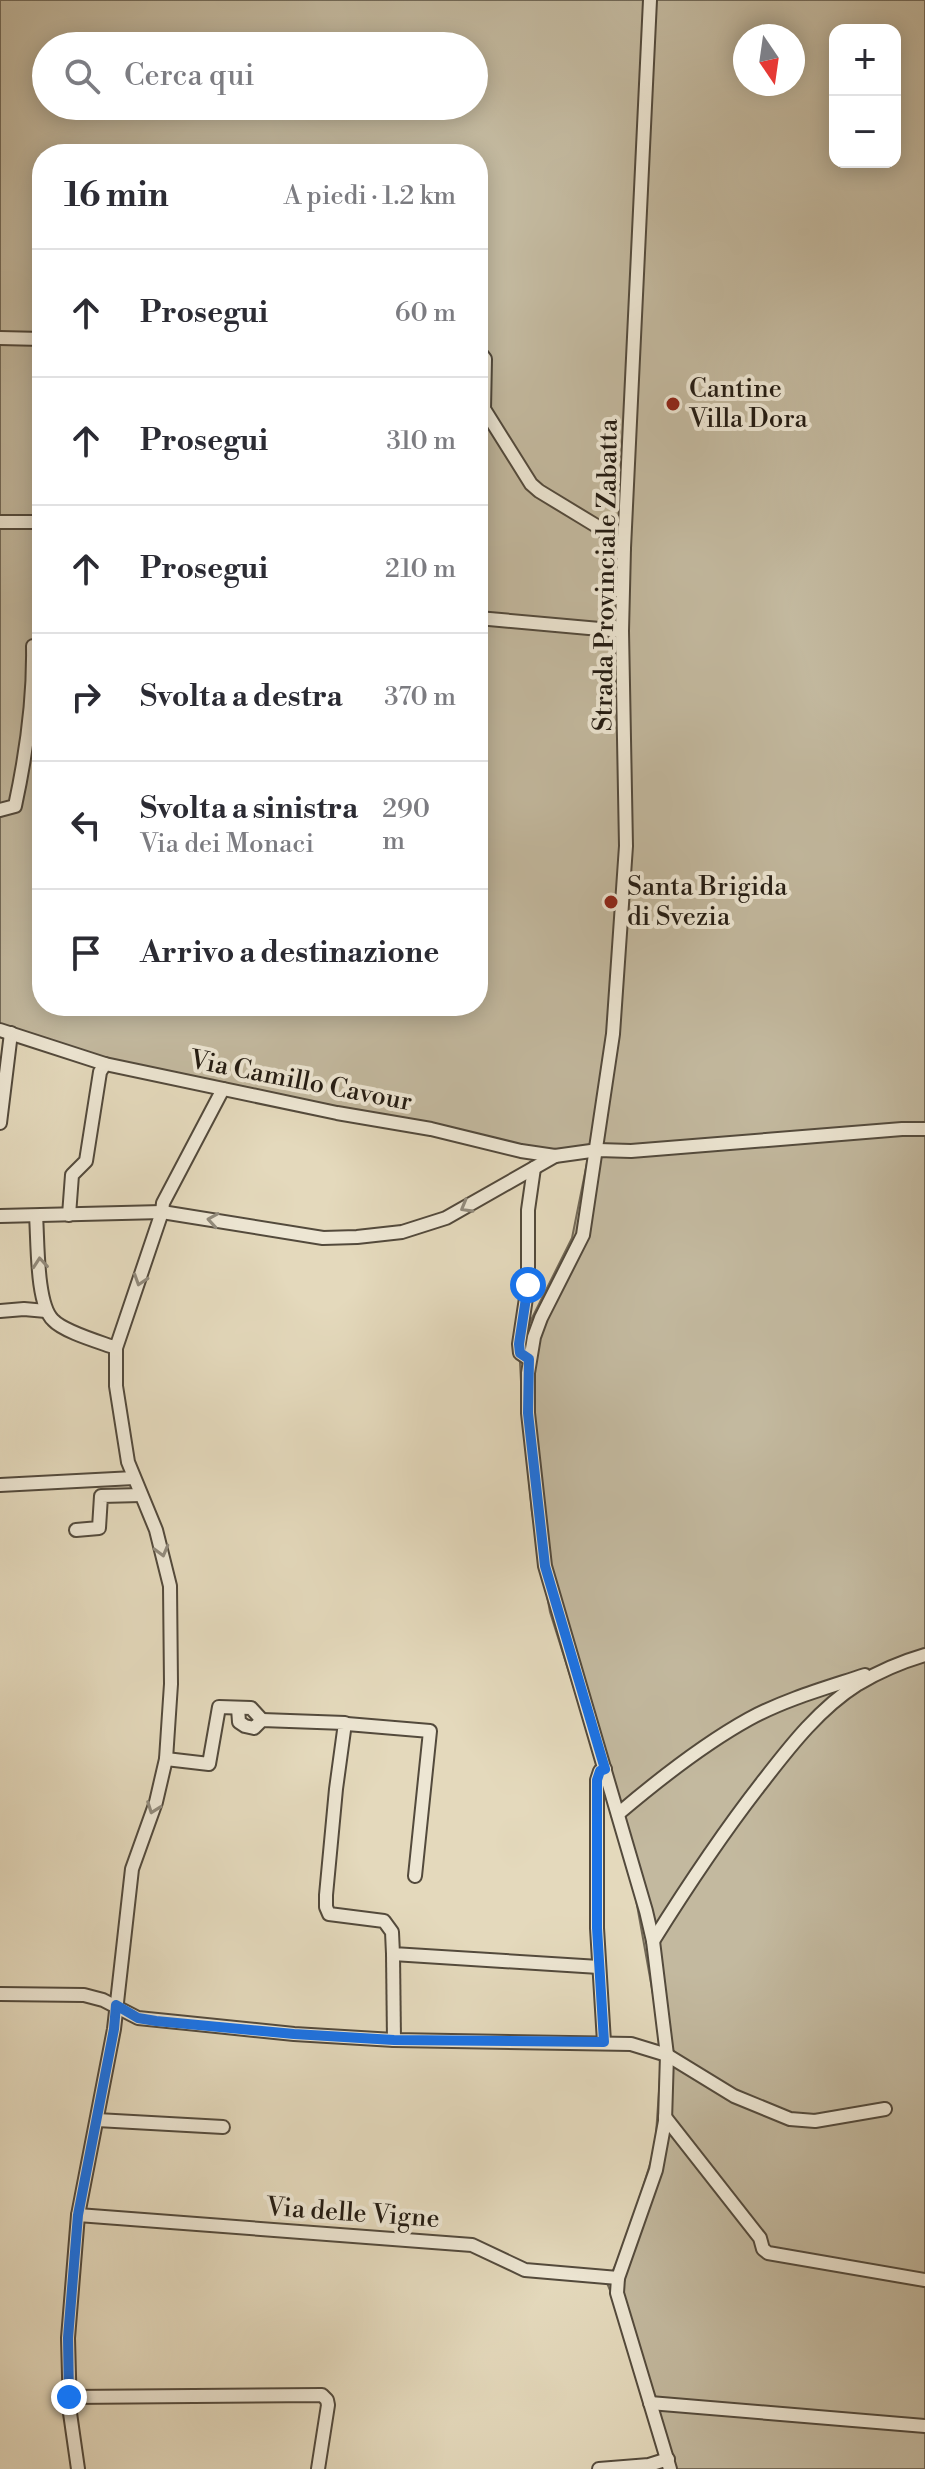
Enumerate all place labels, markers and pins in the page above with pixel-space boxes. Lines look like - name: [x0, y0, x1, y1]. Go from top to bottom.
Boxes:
- place label: Cantine Villa Dora: [688, 373, 809, 435]
- marker: Cantine Villa Dora: [664, 395, 682, 413]
- place label: Santa Brigida di Svezia: [627, 871, 788, 933]
- marker: Santa Brigida di Svezia: [602, 893, 620, 911]

